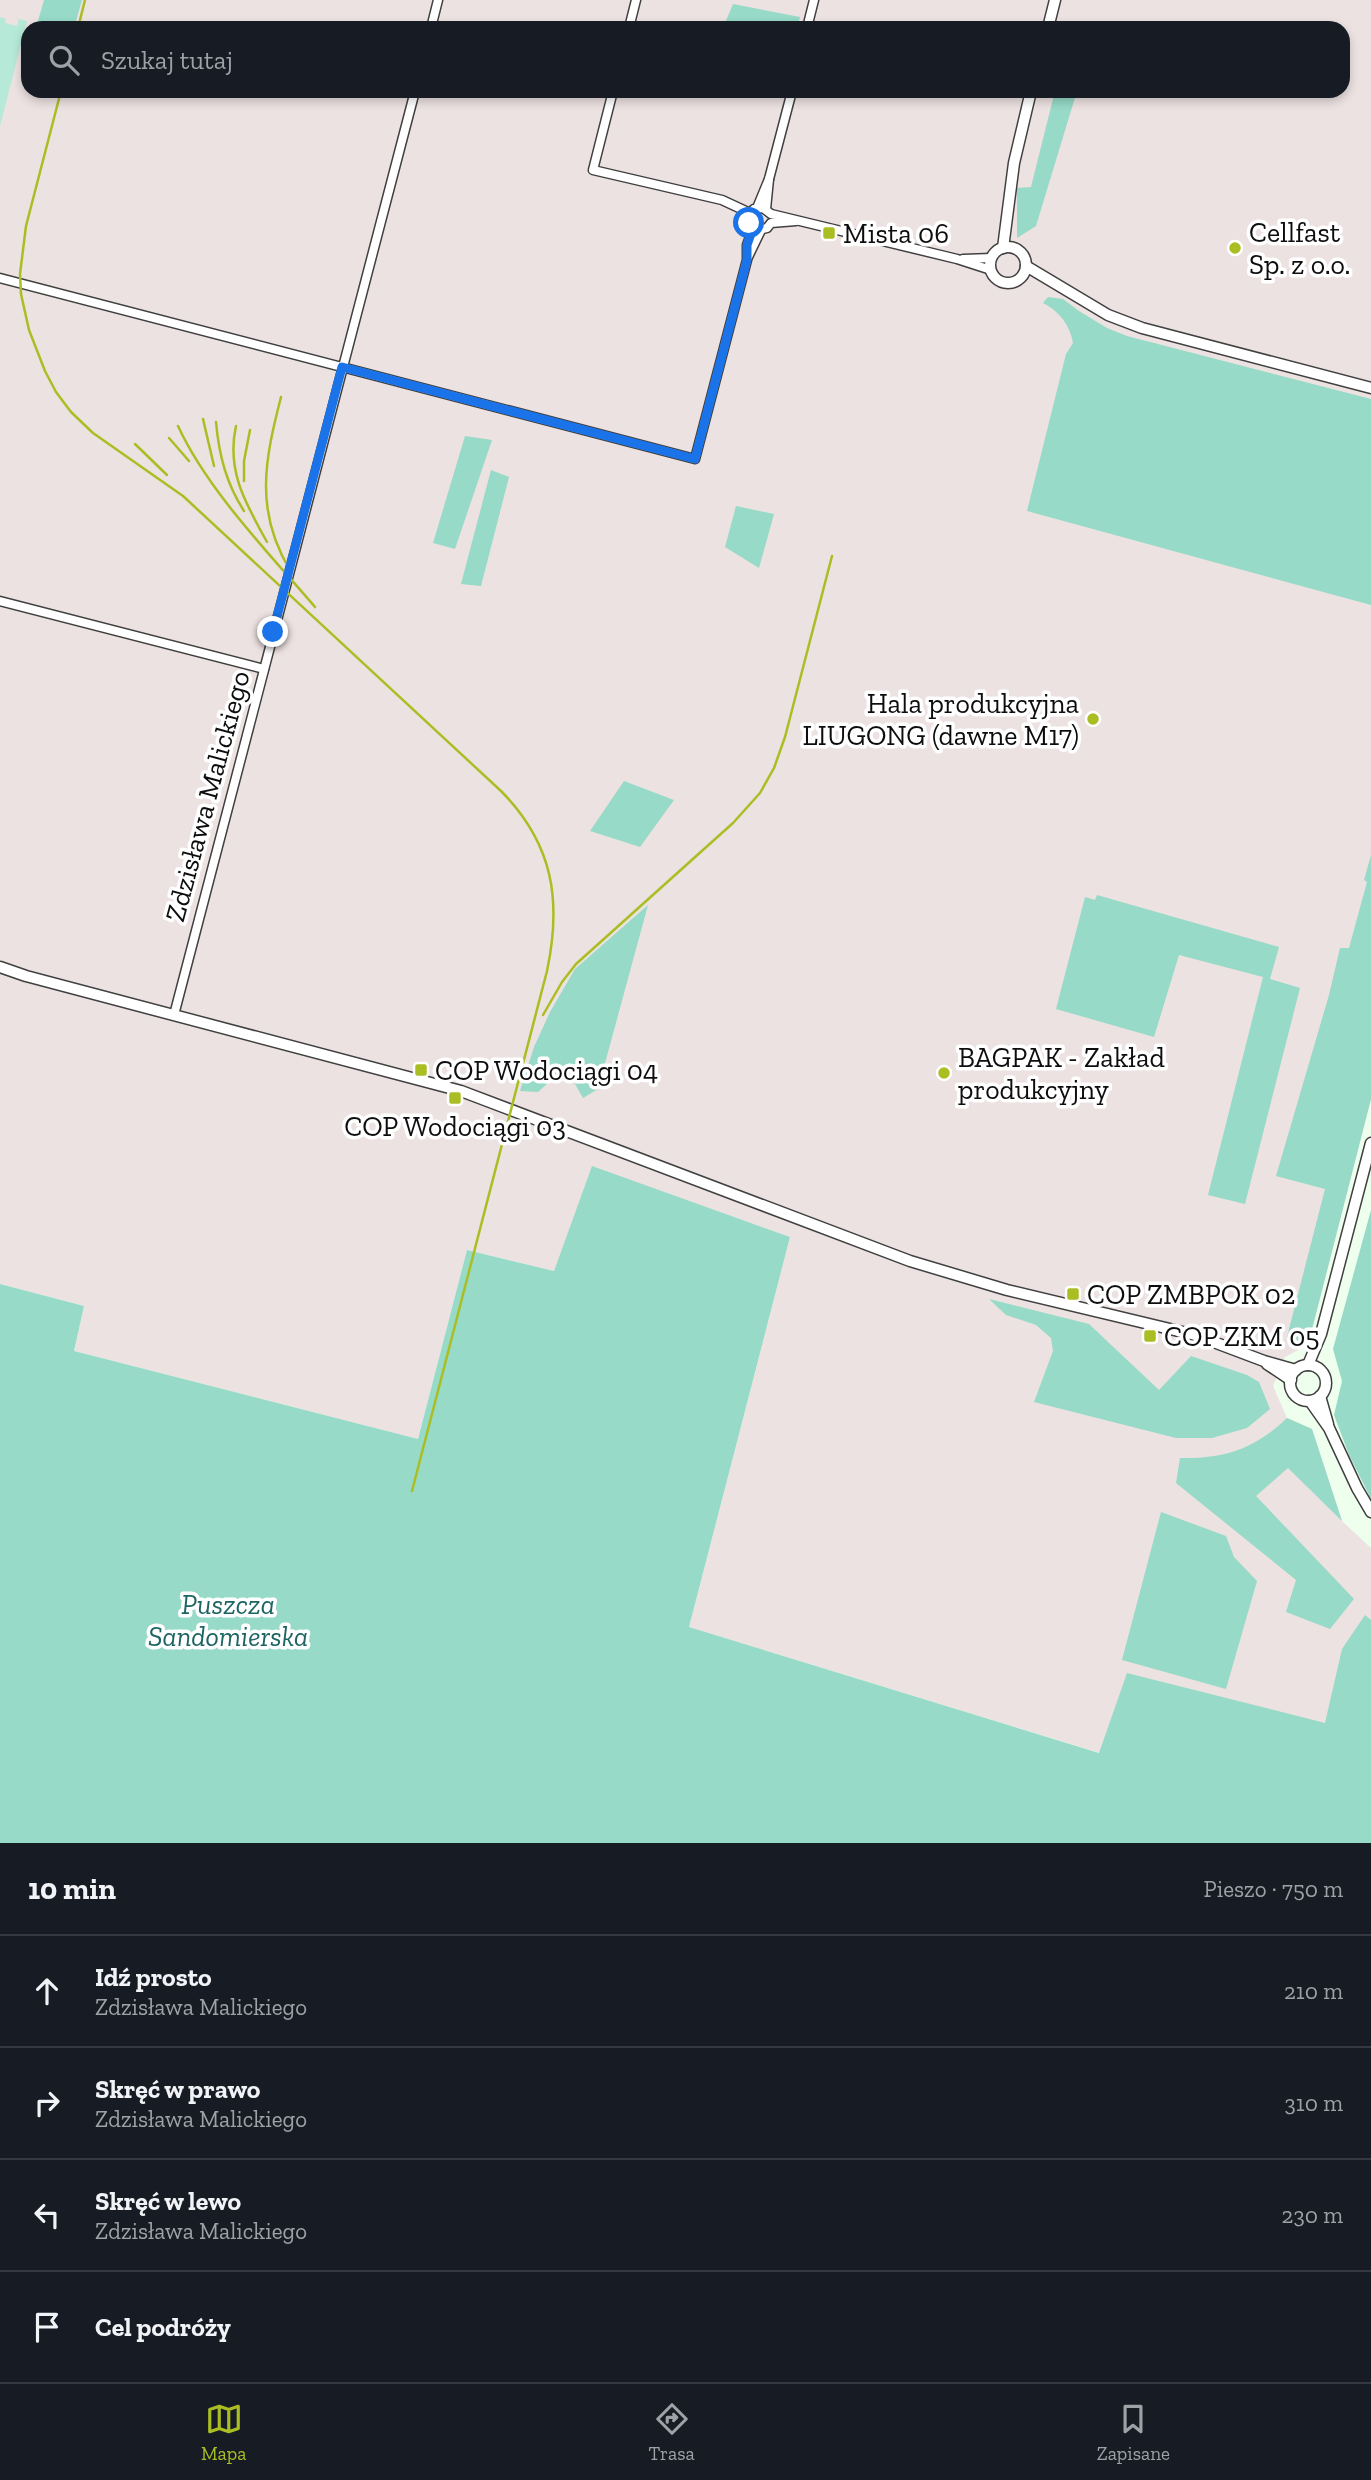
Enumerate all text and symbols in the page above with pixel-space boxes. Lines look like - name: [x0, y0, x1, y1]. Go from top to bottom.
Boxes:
- search box: [21, 21, 1350, 98]
- icon: search: [45, 41, 83, 79]
- text: Szukaj tutaj: [101, 44, 233, 76]
- route start: [733, 207, 764, 238]
- place label: Cellfast Sp. z o.o.: [1249, 216, 1351, 281]
- place label: Mista 06: [843, 217, 949, 250]
- marker: Mista 06: [821, 225, 837, 241]
- marker: Cellfast Sp. z o.o.: [1227, 240, 1243, 256]
- route end: [257, 616, 288, 647]
- street label: Zdzisława Malickiego: [158, 667, 257, 925]
- place label: Hala produkcyjna LIUGONG (dawne M17): [802, 687, 1079, 752]
- marker: Hala produkcyjna LIUGONG (dawne M17): [1085, 711, 1101, 727]
- place label: BAGPAK - Zakład produkcyjny: [958, 1041, 1165, 1106]
- place label: COP Wodociągi 04: [435, 1054, 658, 1087]
- marker: COP Wodociągi 04: [413, 1062, 429, 1078]
- marker: BAGPAK - Zakład produkcyjny: [936, 1065, 952, 1081]
- marker: COP Wodociągi 03: [447, 1090, 463, 1106]
- place label: COP Wodociągi 03: [344, 1110, 566, 1143]
- place label: COP ZMBPOK 02: [1087, 1278, 1295, 1311]
- marker: COP ZMBPOK 02: [1065, 1286, 1081, 1302]
- place label: COP ZKM 05: [1164, 1320, 1320, 1353]
- marker: COP ZKM 05: [1142, 1328, 1158, 1344]
- park label: Puszcza Sandomierska: [148, 1588, 308, 1653]
- text: 10 min: [28, 1871, 116, 1907]
- text: Pieszo · 750 m: [1204, 1875, 1343, 1903]
- text: Idź prosto: [95, 1961, 212, 1993]
- icon: ahead: [28, 1972, 66, 2010]
- text: 210 m: [1284, 1977, 1343, 2005]
- text: Zdzisława Malickiego: [95, 1993, 307, 2021]
- text: Skręć w prawo: [95, 2073, 260, 2105]
- icon: right: [28, 2084, 66, 2122]
- text: 310 m: [1285, 2089, 1343, 2117]
- text: Zdzisława Malickiego: [95, 2105, 307, 2133]
- text: Skręć w lewo: [95, 2185, 241, 2217]
- icon: left: [28, 2196, 66, 2234]
- text: 230 m: [1282, 2201, 1343, 2229]
- text: Zdzisława Malickiego: [95, 2217, 307, 2245]
- icon: arrive: [28, 2308, 66, 2346]
- text: Cel podróży: [95, 2311, 231, 2343]
- tab: Mapa: [201, 2400, 246, 2465]
- tab: Trasa: [648, 2400, 695, 2465]
- tab: Zapisane: [1097, 2400, 1170, 2465]

